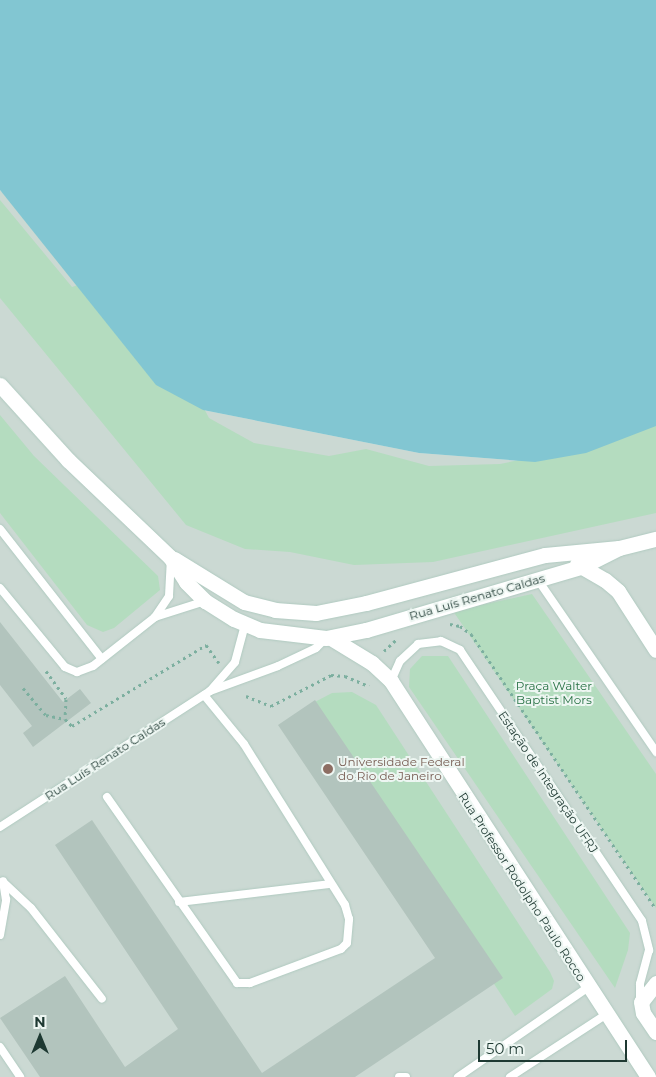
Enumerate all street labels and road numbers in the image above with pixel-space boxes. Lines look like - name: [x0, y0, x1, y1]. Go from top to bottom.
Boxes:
- street label: Rua Luís Renato Caldas: [408, 571, 546, 623]
- street label: Estação de Integração UFRJ: [495, 708, 601, 856]
- street label: Rua Luís Renato Caldas: [42, 715, 168, 803]
- street label: Rua Professor Rodolpho Paulo Rocco: [455, 790, 589, 984]

